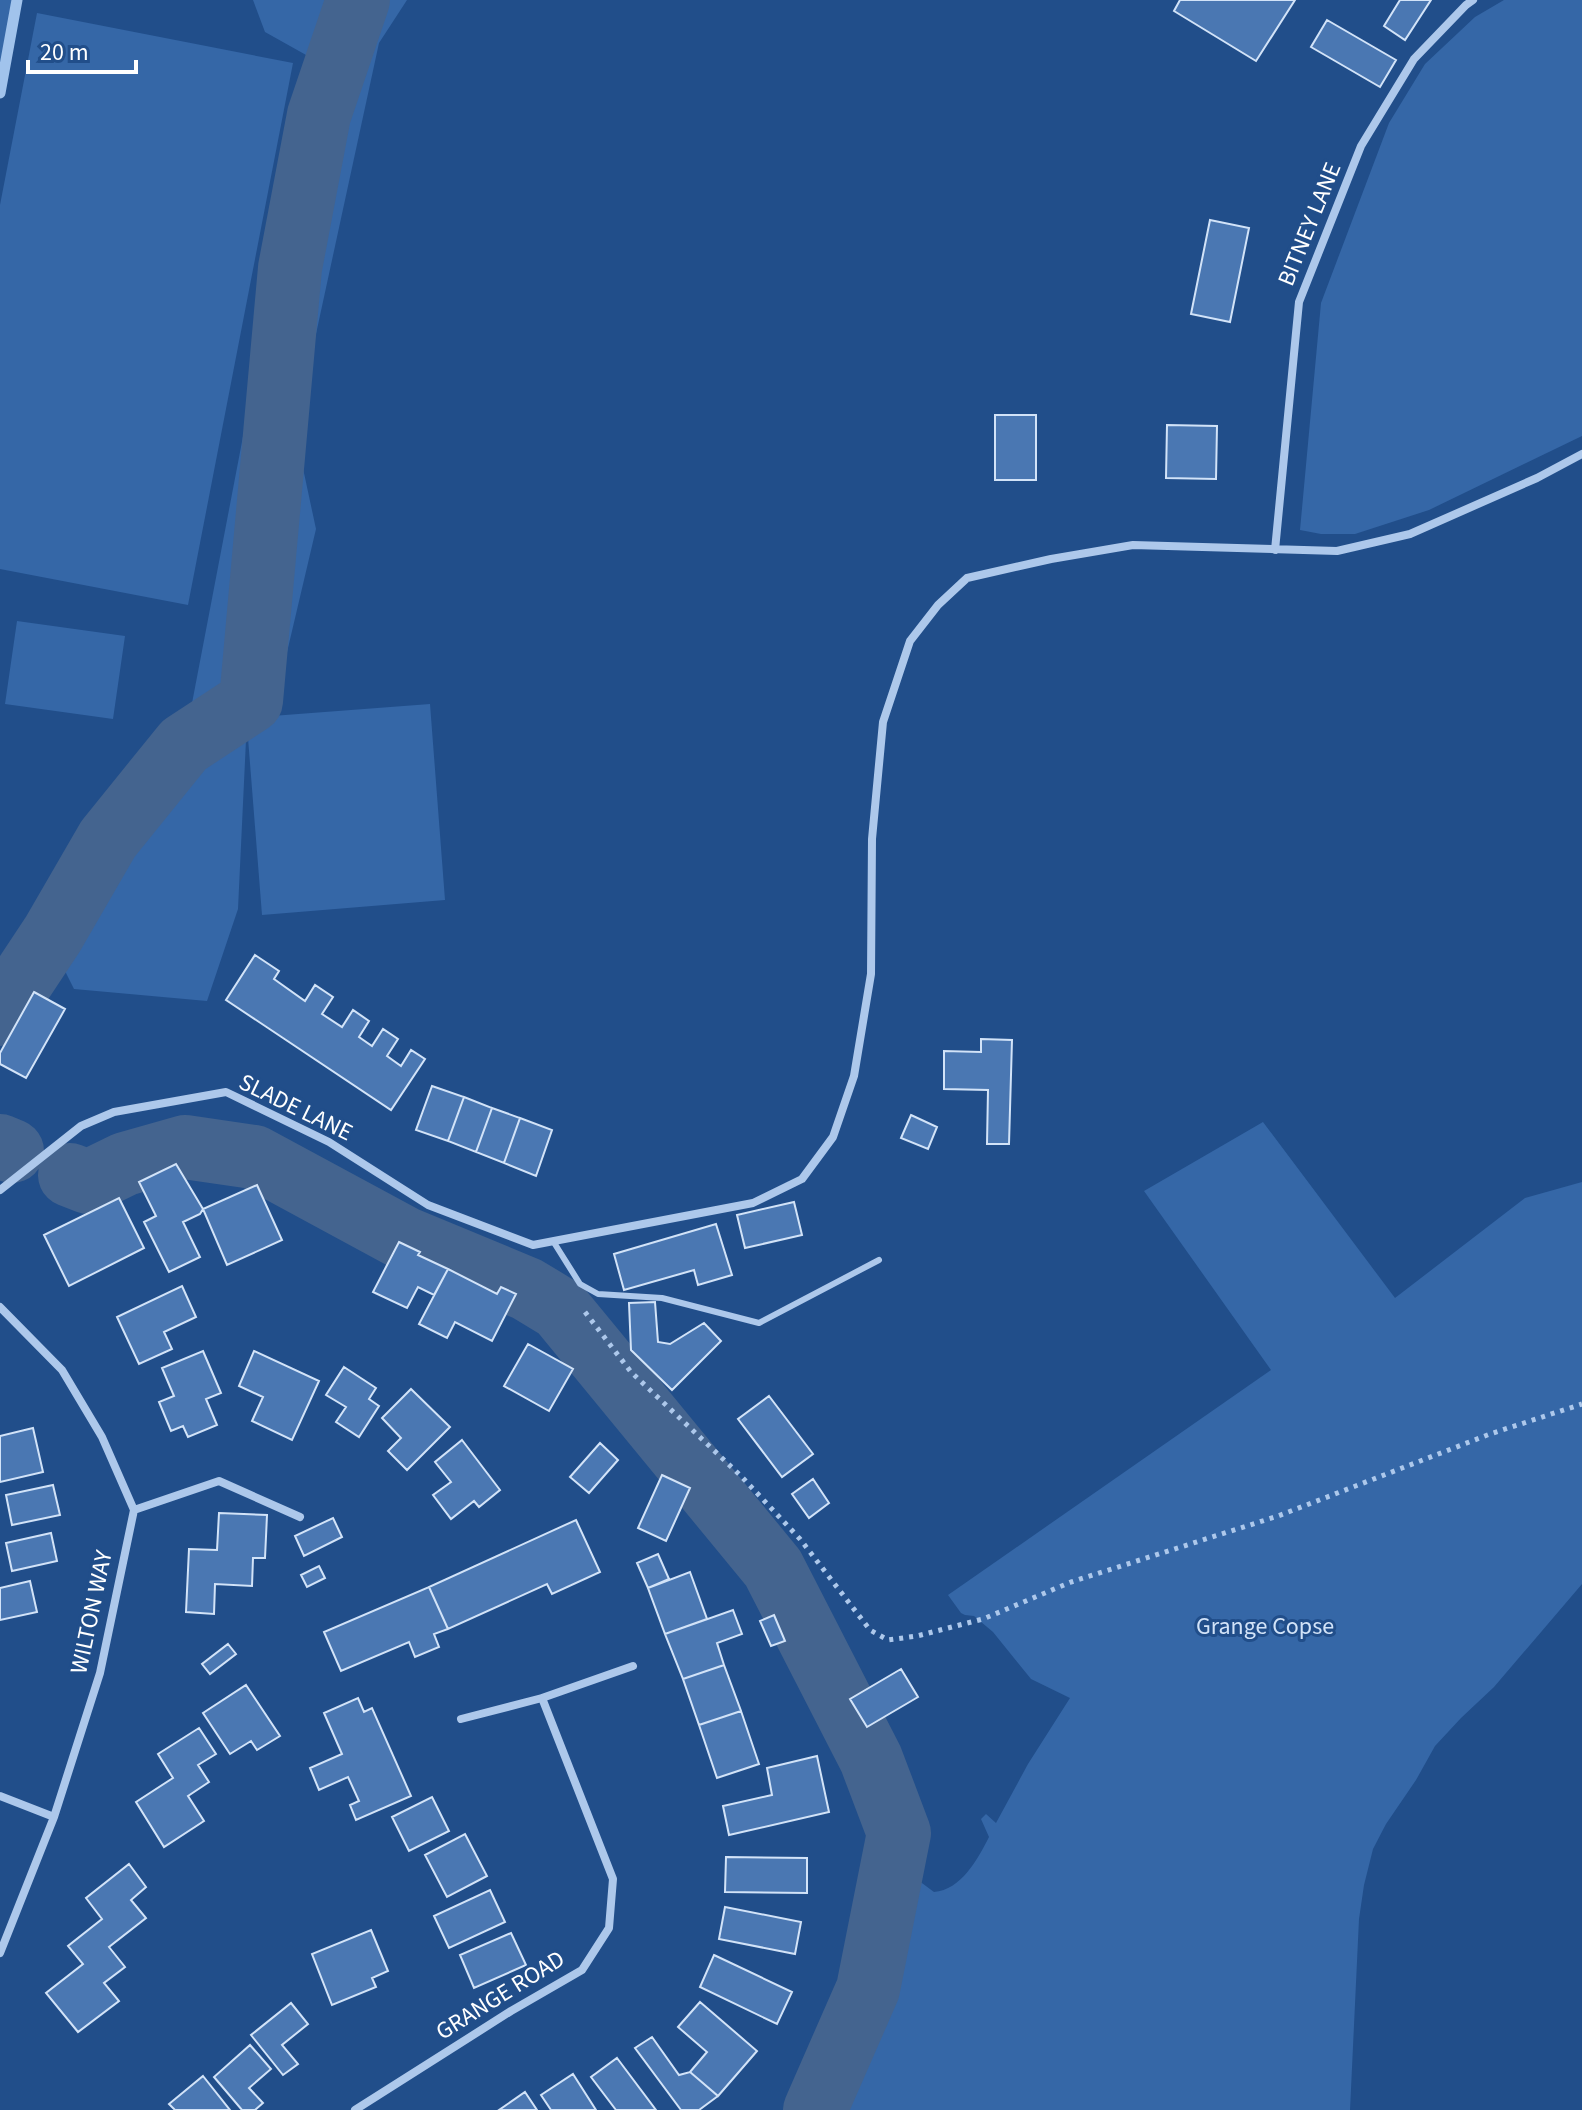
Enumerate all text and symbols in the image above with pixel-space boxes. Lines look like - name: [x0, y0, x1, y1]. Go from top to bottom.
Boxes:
- scale bar: [28, 24, 136, 74]
- text: 20 m: [40, 35, 89, 70]
- street label: BITNEY LANE: [1269, 157, 1350, 291]
- street label: SLADE LANE: [233, 1065, 359, 1150]
- street label: WILTON WAY: [61, 1547, 122, 1677]
- park label: Grange Copse: [1196, 1609, 1334, 1644]
- street label: GRANGE ROAD: [429, 1942, 572, 2049]

